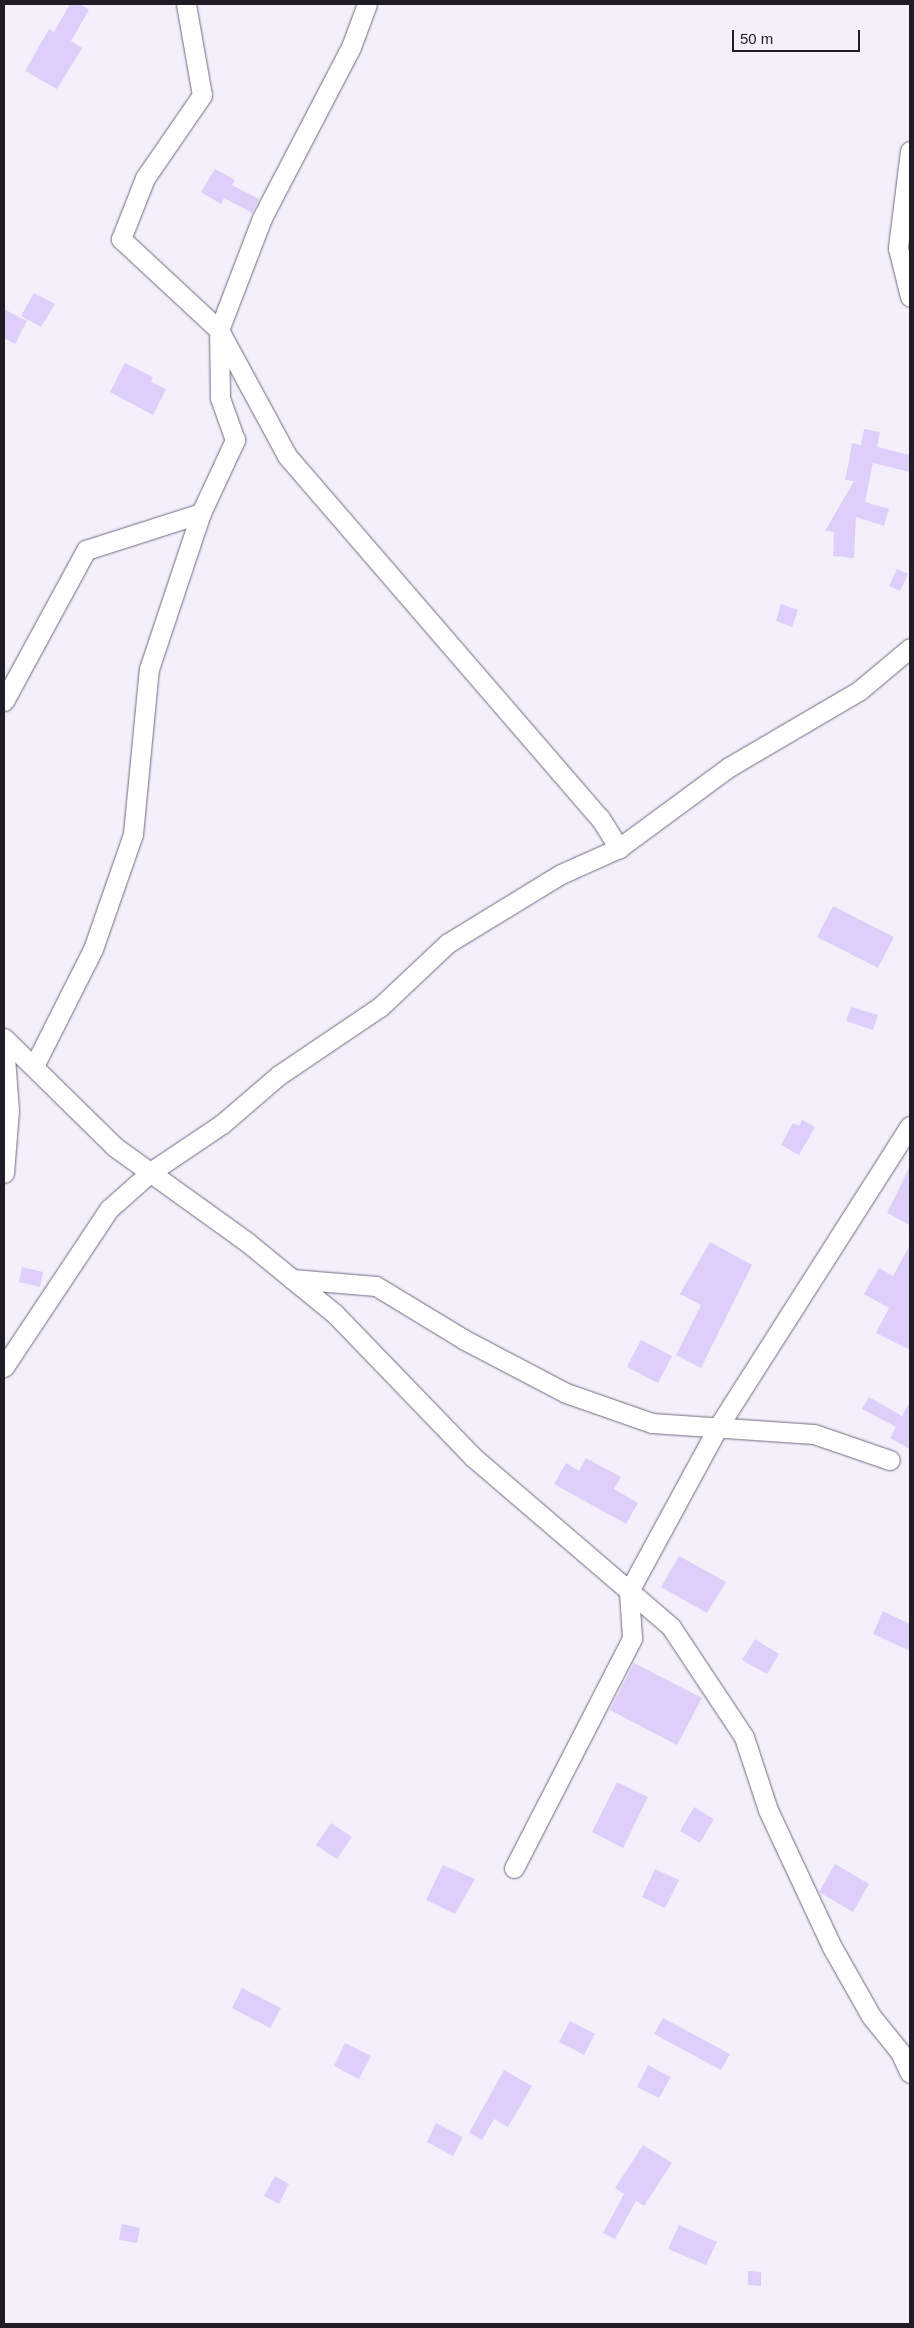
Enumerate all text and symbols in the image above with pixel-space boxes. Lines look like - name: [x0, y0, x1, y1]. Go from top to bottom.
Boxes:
- scale bar: [734, 20, 862, 52]
- text: 50 m: [740, 30, 773, 47]

